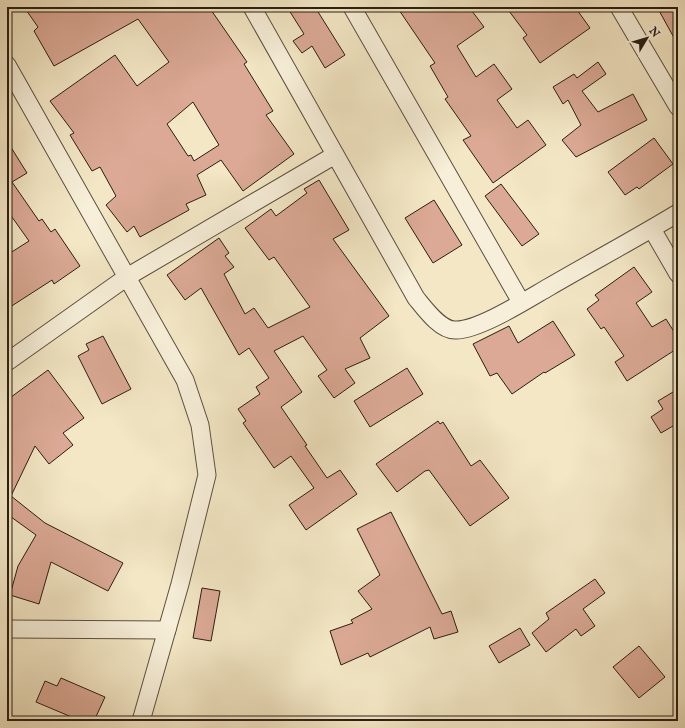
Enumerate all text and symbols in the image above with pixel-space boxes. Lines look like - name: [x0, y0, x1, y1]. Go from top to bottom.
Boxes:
- north arrow: [627, 18, 667, 58]
- text: N: [645, 24, 663, 41]

